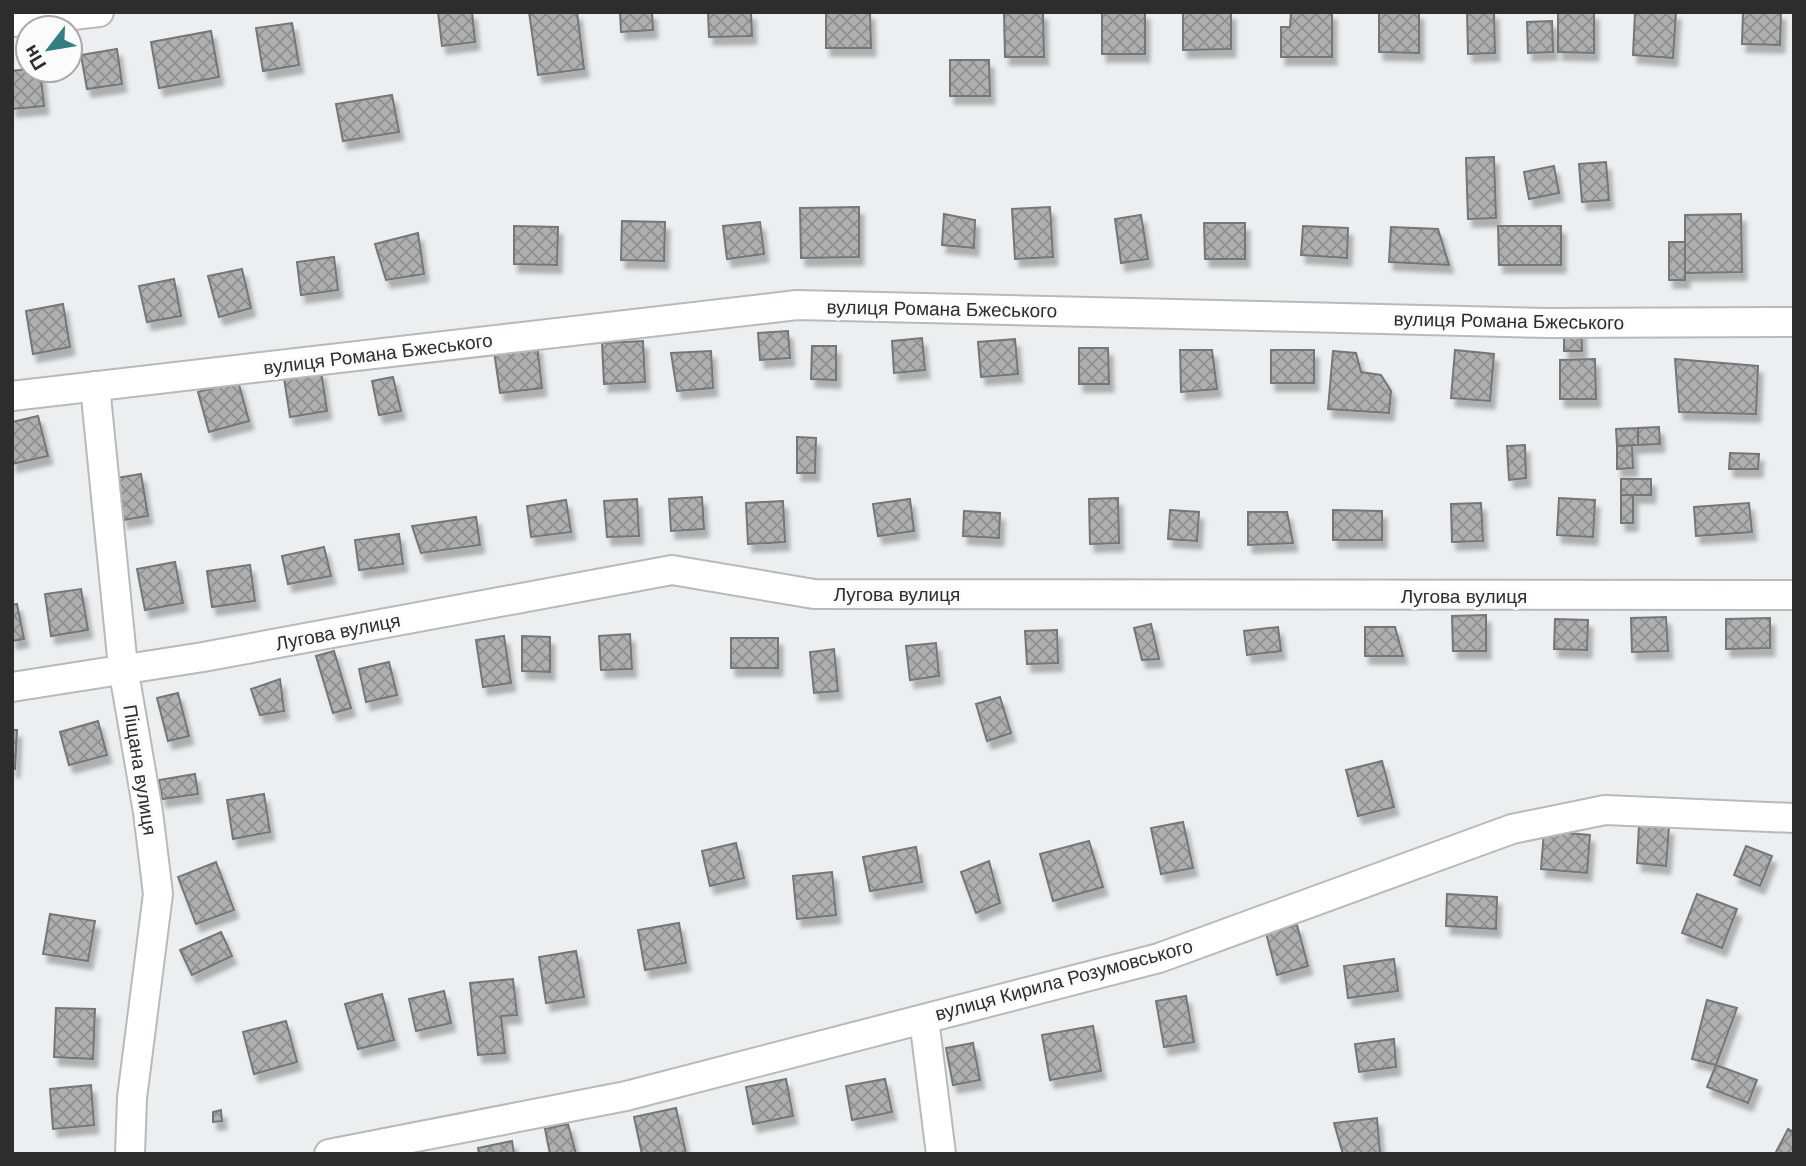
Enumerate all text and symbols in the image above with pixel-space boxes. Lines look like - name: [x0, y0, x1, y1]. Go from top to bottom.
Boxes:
- north arrow: [14, 14, 84, 84]
- text: Пн: [19, 41, 50, 74]
- street label: вулиця Романа Бжеського: [827, 296, 1057, 322]
- street label: вулиця Романа Бжеського: [1394, 308, 1624, 334]
- street label: вулиця Романа Бжеського: [262, 330, 494, 378]
- street label: Лугова вулиця: [834, 584, 960, 605]
- street label: Лугова вулиця: [1401, 586, 1527, 607]
- street label: Лугова вулиця: [274, 610, 402, 654]
- street label: Піщана вулиця: [119, 703, 161, 837]
- street label: вулиця Кирила Розумовського: [933, 935, 1195, 1025]

